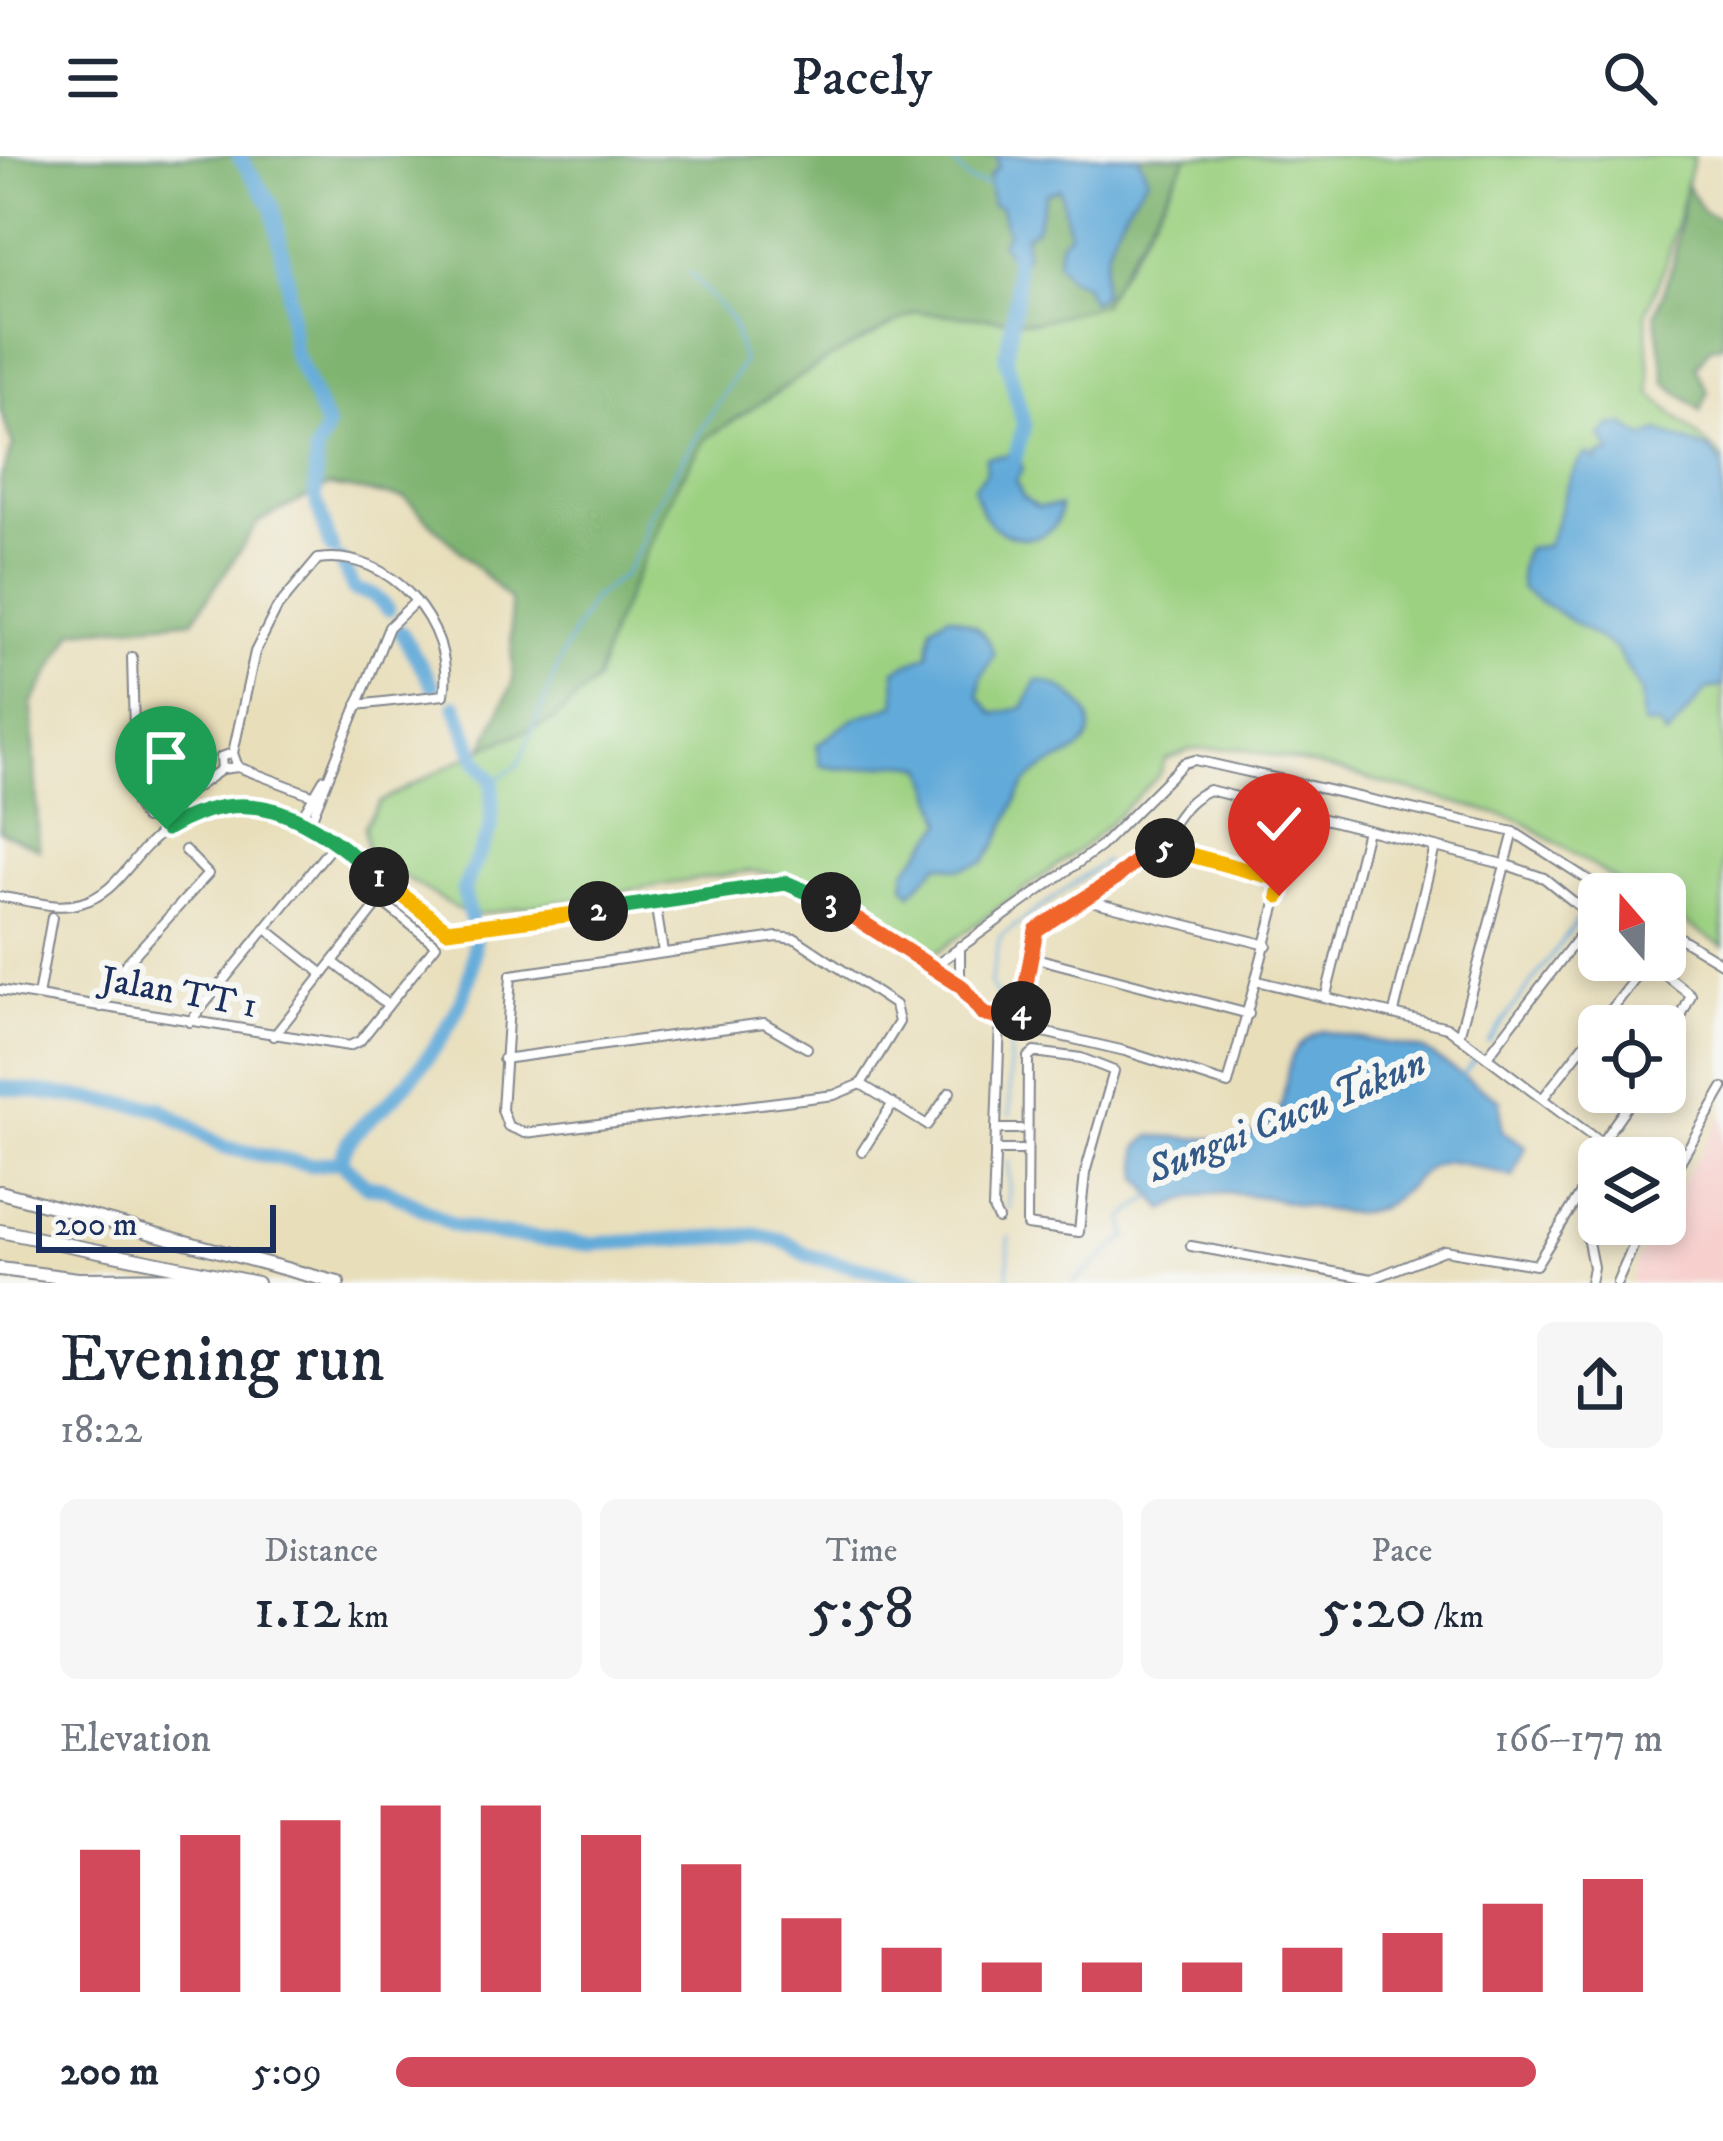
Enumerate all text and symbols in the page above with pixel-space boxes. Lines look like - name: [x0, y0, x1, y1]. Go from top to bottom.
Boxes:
- icon: menu: [60, 45, 126, 111]
- text: Pacely: [791, 45, 932, 112]
- icon: search: [1597, 45, 1663, 111]
- pin: [115, 706, 217, 829]
- icon: arrive: [133, 724, 199, 790]
- pin: [1228, 773, 1330, 896]
- icon: check: [1246, 791, 1312, 857]
- pin: 5: [1135, 818, 1195, 878]
- text: 5: [1157, 827, 1173, 868]
- pin: 1: [349, 847, 409, 907]
- text: 1: [373, 856, 385, 897]
- pin: 3: [801, 872, 861, 932]
- north arrow: [1578, 873, 1686, 981]
- map controls: [1578, 873, 1686, 1245]
- pin: 2: [568, 881, 628, 941]
- text: 3: [825, 881, 837, 922]
- text: 2: [590, 890, 606, 931]
- street label: Jalan TT 1: [94, 957, 261, 1029]
- pin: 4: [991, 981, 1051, 1041]
- text: 4: [1012, 990, 1031, 1031]
- button: locate: [1578, 1005, 1686, 1113]
- water label: Sungai Cucu Takun: [1140, 1039, 1434, 1196]
- button: layers: [1578, 1137, 1686, 1245]
- scale bar: [36, 1199, 276, 1252]
- text: 200 m: [54, 1205, 138, 1246]
- text: Evening run: [60, 1320, 385, 1402]
- button: share: [1537, 1322, 1663, 1448]
- text: 18:22: [60, 1406, 142, 1455]
- text: Distance: [264, 1531, 378, 1572]
- text: Time: [826, 1531, 897, 1572]
- text: Pace: [1371, 1531, 1432, 1572]
- text: 1.12: [253, 1572, 341, 1647]
- text: 5:58: [809, 1572, 914, 1647]
- text: 5:20: [1320, 1572, 1427, 1647]
- text: km: [341, 1597, 389, 1638]
- text: /km: [1427, 1597, 1484, 1638]
- text: Elevation: [60, 1715, 211, 1764]
- text: 166–177 m: [1495, 1715, 1663, 1764]
- text: 200 m: [60, 2048, 159, 2097]
- text: 5:09: [252, 2048, 322, 2097]

